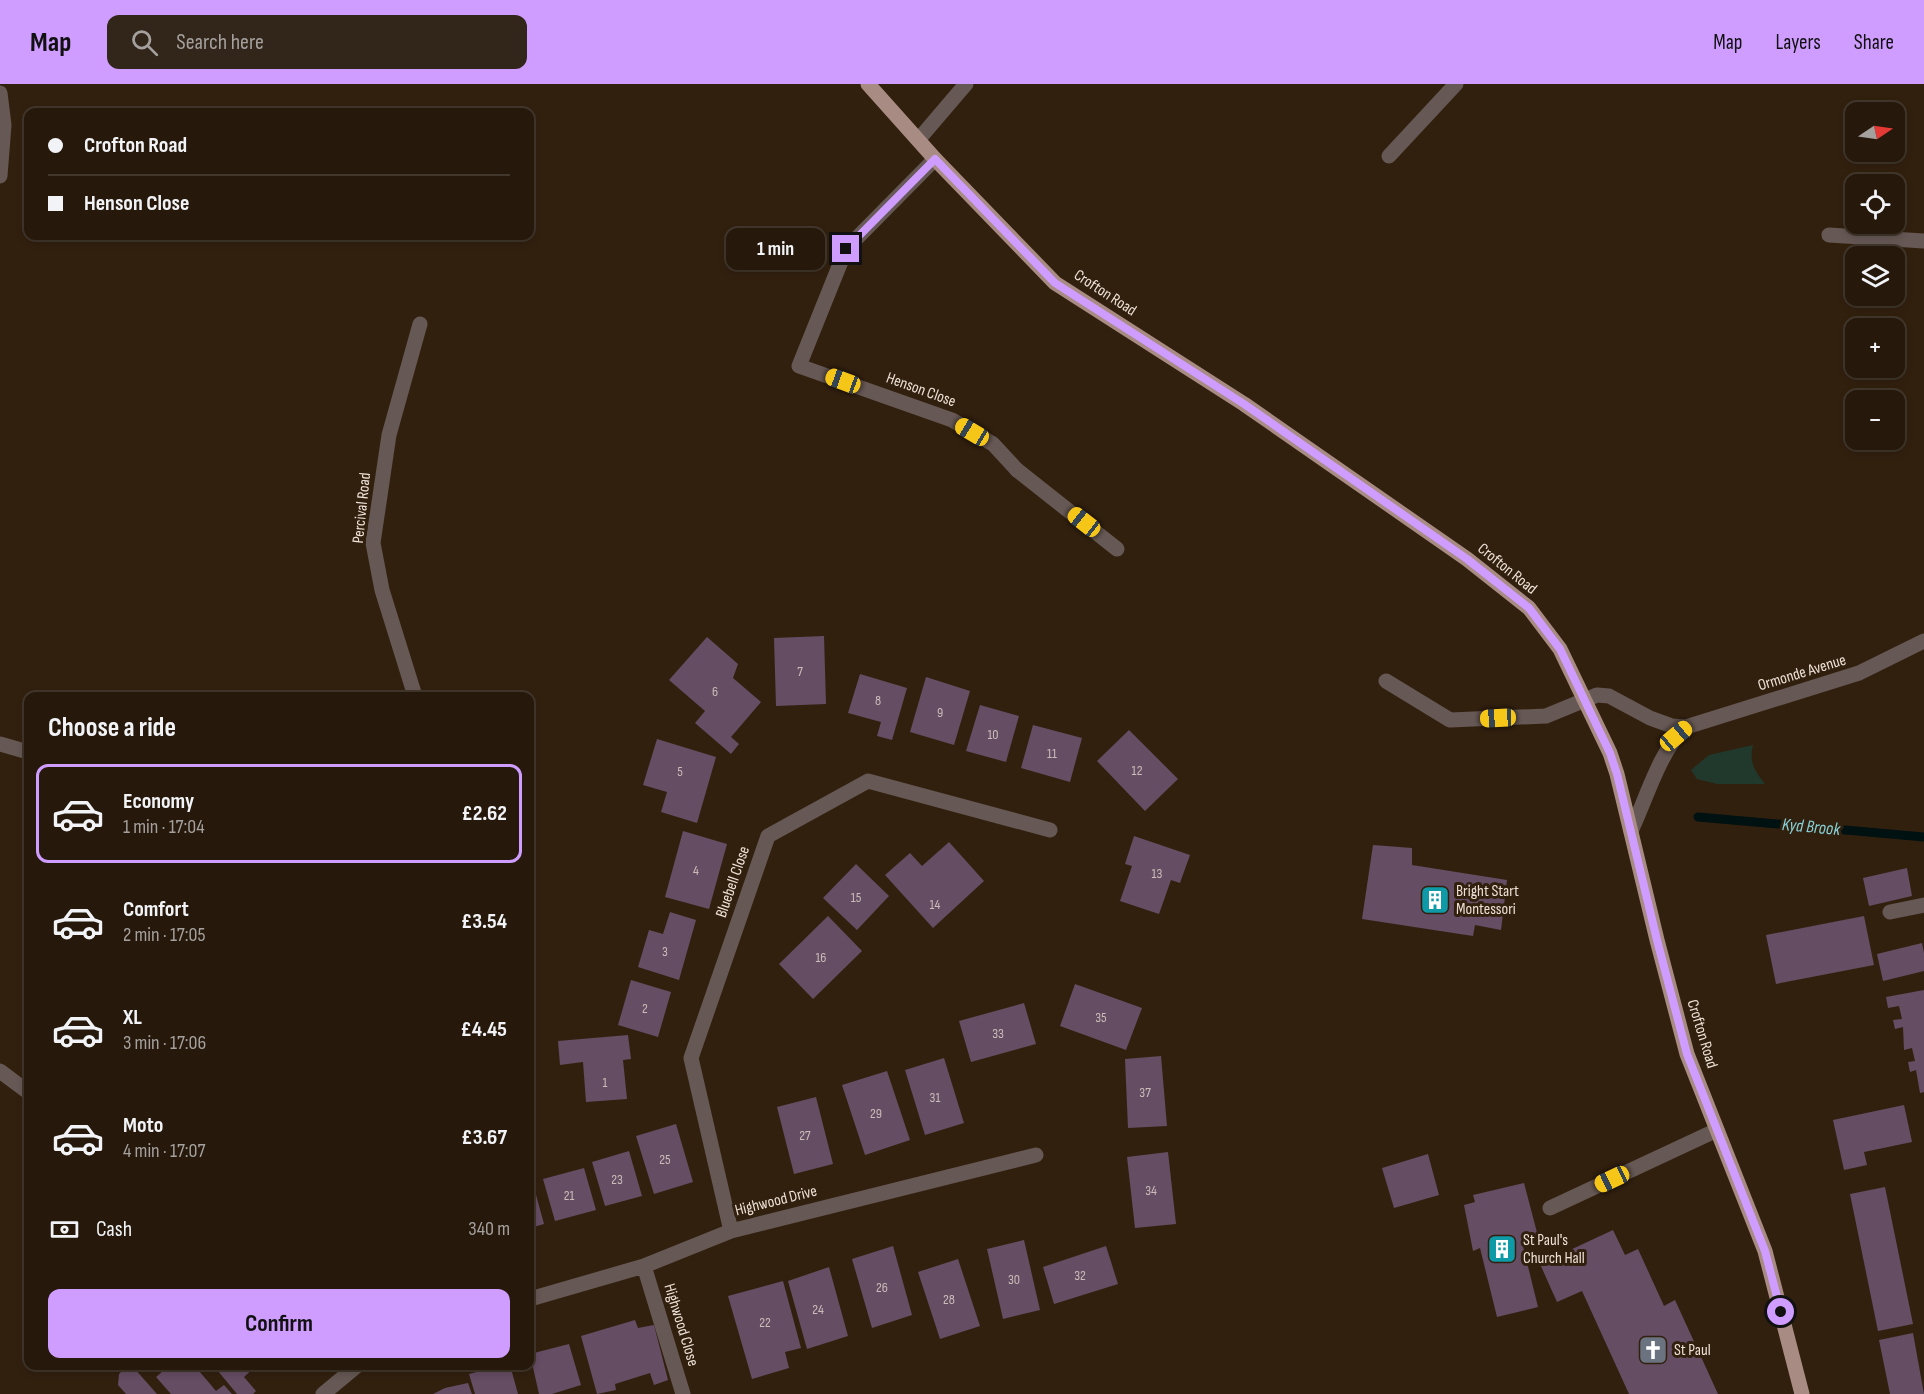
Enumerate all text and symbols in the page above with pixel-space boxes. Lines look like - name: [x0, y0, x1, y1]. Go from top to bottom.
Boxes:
- search box: [107, 15, 527, 69]
- text: Map: [30, 26, 71, 59]
- icon: search: [128, 26, 161, 59]
- text: Search here: [176, 29, 264, 56]
- text: Map: [1713, 30, 1742, 55]
- text: Layers: [1775, 30, 1821, 55]
- text: Share: [1854, 30, 1894, 55]
- north arrow: [1845, 102, 1905, 162]
- map controls: [1845, 102, 1905, 450]
- text: Crofton Road: [84, 132, 187, 159]
- button: locate: [1845, 174, 1905, 234]
- text: Henson Close: [84, 190, 189, 217]
- callout: 1 min: [726, 228, 825, 270]
- route end: [832, 235, 859, 262]
- text: 1 min: [757, 237, 794, 261]
- button: layers: [1845, 246, 1905, 306]
- street label: Crofton Road: [1070, 266, 1140, 320]
- button: +: [1845, 318, 1905, 378]
- car: [823, 366, 863, 396]
- street label: Henson Close: [884, 369, 958, 411]
- button: −: [1845, 390, 1905, 450]
- car: [952, 415, 992, 449]
- street label: Percival Road: [349, 472, 375, 544]
- car: [1064, 504, 1104, 540]
- street label: Crofton Road: [1474, 539, 1540, 599]
- street label: Ormonde Avenue: [1756, 651, 1848, 695]
- house number: 7: [797, 663, 803, 680]
- house number: 6: [712, 683, 718, 700]
- house number: 8: [875, 692, 881, 709]
- house number: 9: [937, 704, 943, 721]
- car: [1480, 708, 1516, 728]
- text: Choose a ride: [48, 712, 176, 744]
- car: [1656, 718, 1696, 754]
- house number: 10: [987, 726, 999, 743]
- house number: 11: [1047, 745, 1057, 762]
- house number: 12: [1132, 762, 1143, 779]
- house number: 5: [677, 763, 683, 780]
- icon: car: [51, 787, 105, 841]
- text: Economy: [123, 788, 194, 815]
- text: £2.62: [461, 800, 507, 827]
- water label: Kyd Brook: [1781, 814, 1842, 840]
- text: 1 min · 17:04: [123, 815, 205, 839]
- street label: Bluebell Close: [712, 844, 754, 920]
- house number: 4: [693, 862, 699, 879]
- house number: 13: [1152, 865, 1163, 882]
- place label: Bright Start Montessori: [1456, 882, 1519, 919]
- building icon: Bright Start Montessori: [1419, 884, 1451, 916]
- house number: 15: [851, 889, 862, 906]
- icon: car: [51, 895, 105, 949]
- text: Comfort: [123, 896, 189, 923]
- house number: 14: [930, 896, 941, 913]
- text: £3.54: [461, 908, 507, 935]
- text: 2 min · 17:05: [123, 923, 205, 947]
- house number: 3: [662, 943, 668, 960]
- house number: 16: [815, 949, 827, 966]
- street label: Crofton Road: [1683, 997, 1721, 1071]
- house number: 2: [642, 1000, 648, 1017]
- icon: car: [51, 1003, 105, 1057]
- text: XL: [123, 1004, 142, 1031]
- house number: 35: [1095, 1009, 1107, 1026]
- text: £4.45: [461, 1016, 507, 1043]
- house number: 33: [992, 1025, 1004, 1042]
- text: 3 min · 17:06: [123, 1031, 206, 1055]
- house number: 1: [603, 1074, 608, 1091]
- house number: 37: [1139, 1084, 1151, 1101]
- house number: 31: [930, 1089, 940, 1106]
- house number: 29: [870, 1105, 882, 1122]
- icon: car: [51, 1111, 105, 1165]
- text: Moto: [123, 1112, 163, 1139]
- text: £3.67: [461, 1124, 507, 1151]
- house number: 27: [799, 1127, 811, 1144]
- text: 4 min · 17:07: [123, 1139, 205, 1163]
- house number: 25: [659, 1151, 671, 1168]
- car: [1592, 1163, 1632, 1195]
- house number: 23: [611, 1171, 623, 1188]
- street label: Highwood Drive: [733, 1182, 819, 1220]
- house number: 34: [1145, 1182, 1157, 1199]
- house number: 21: [564, 1187, 574, 1204]
- icon: cash: [48, 1213, 81, 1246]
- text: Cash: [96, 1216, 132, 1243]
- text: 340 m: [468, 1217, 510, 1241]
- place label: St Paul's Church Hall: [1523, 1231, 1585, 1268]
- building icon: St Paul's Church Hall: [1486, 1233, 1518, 1265]
- house number: 32: [1074, 1267, 1086, 1284]
- house number: 30: [1008, 1271, 1020, 1288]
- house number: 26: [876, 1279, 888, 1296]
- street label: Highwood Close: [659, 1281, 703, 1369]
- button: Confirm: [48, 1289, 510, 1358]
- house number: 28: [943, 1291, 955, 1308]
- route start: [1767, 1298, 1794, 1325]
- house number: 24: [812, 1301, 824, 1318]
- house number: 22: [759, 1314, 771, 1331]
- church icon: St Paul: [1637, 1334, 1669, 1366]
- place label: St Paul: [1674, 1341, 1711, 1360]

